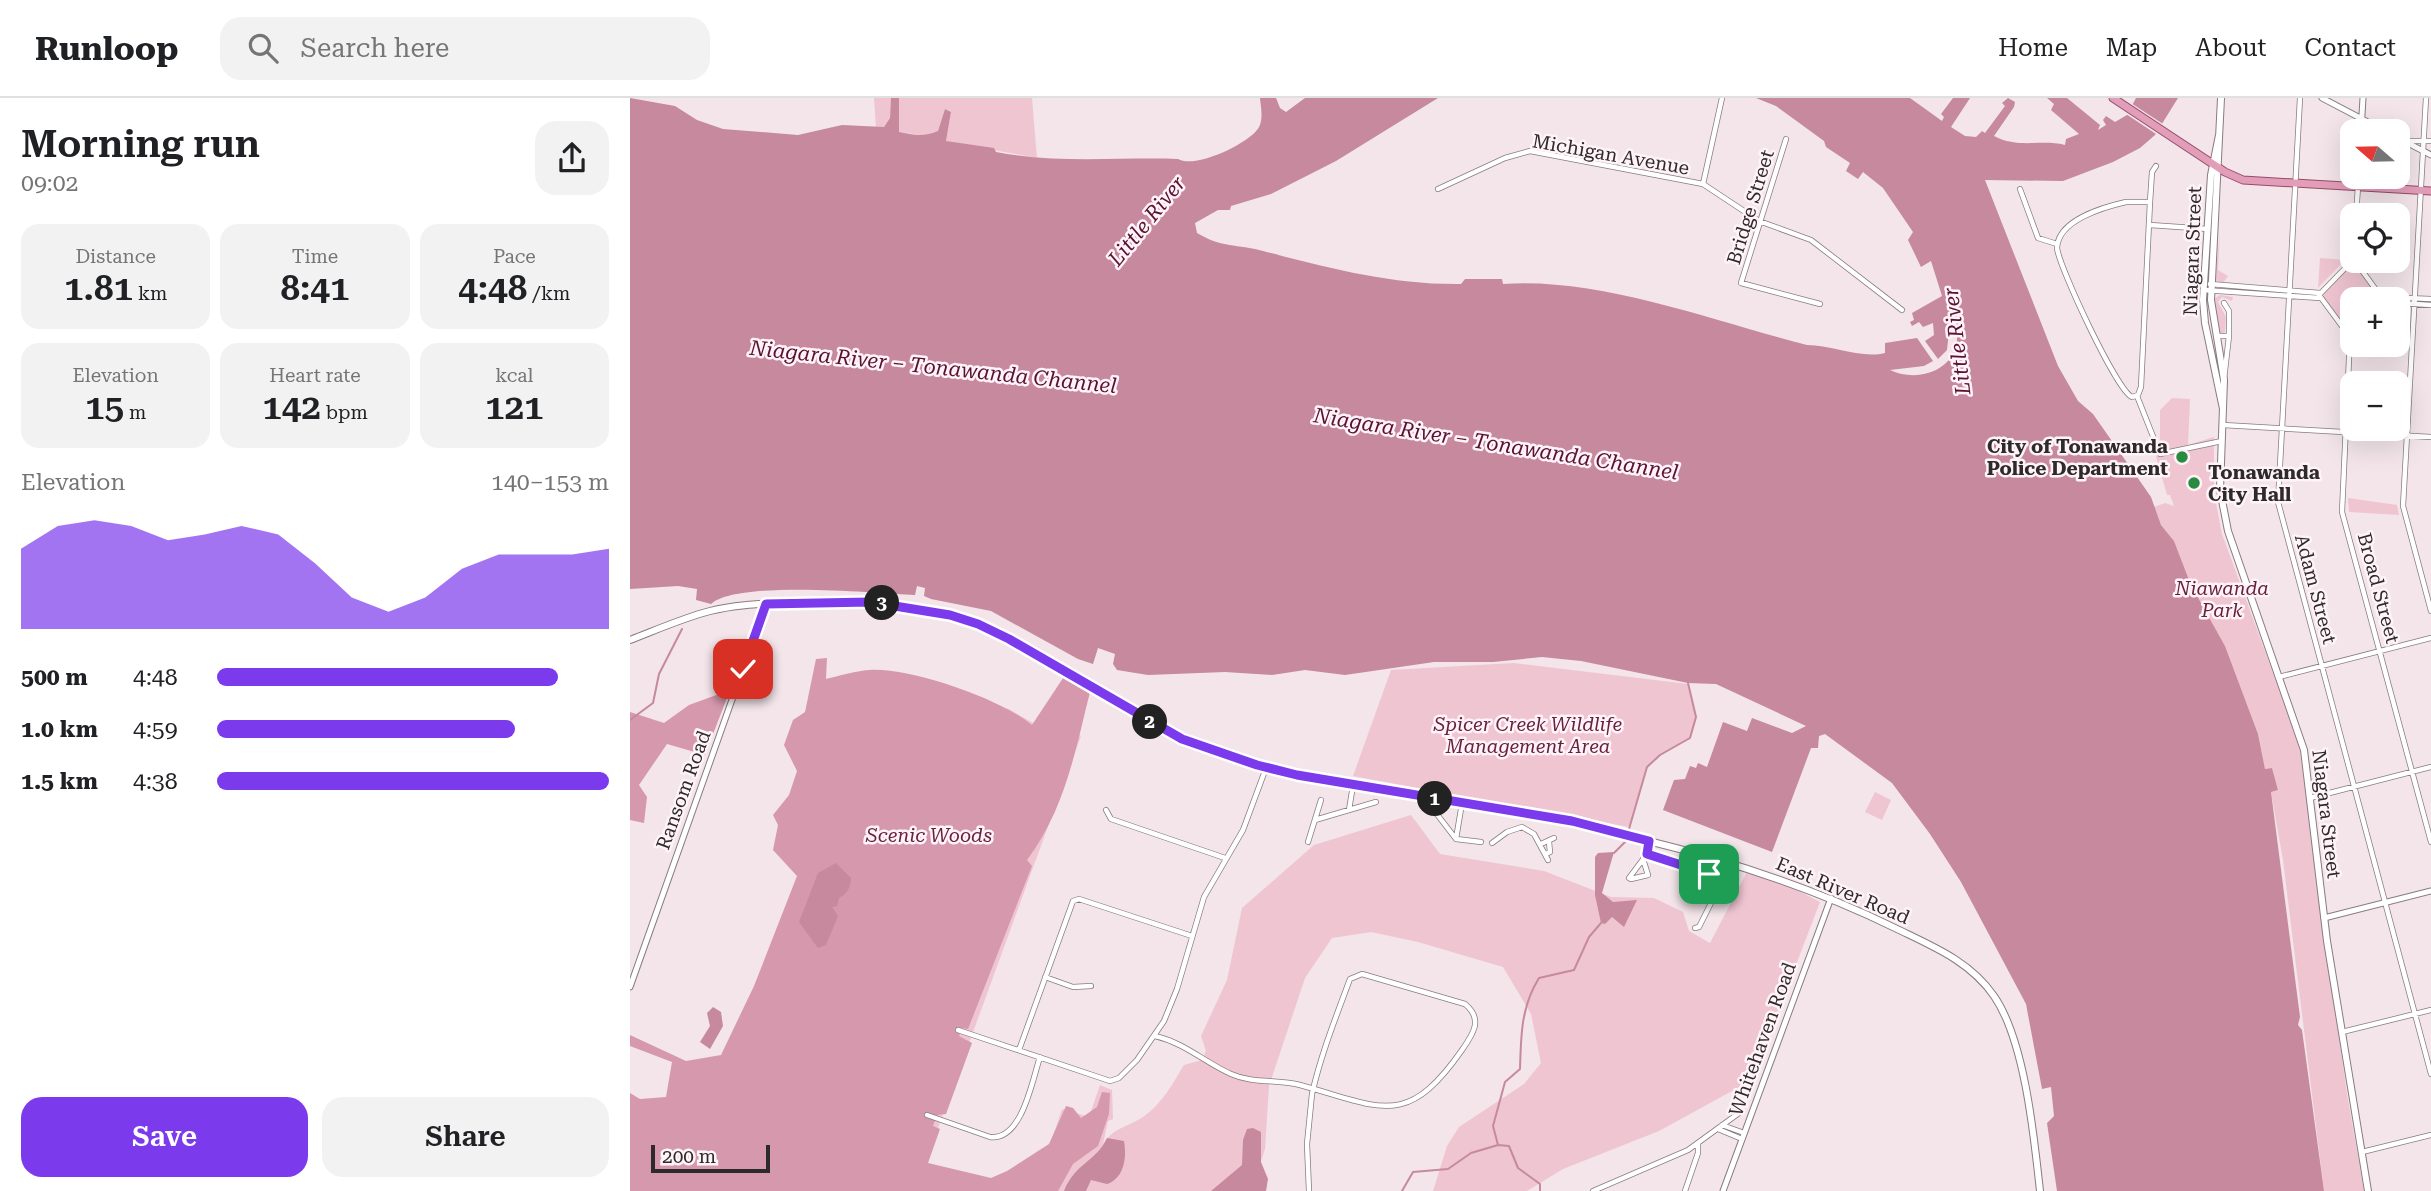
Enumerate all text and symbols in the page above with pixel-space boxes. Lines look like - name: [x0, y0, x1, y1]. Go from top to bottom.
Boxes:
- search box: [220, 17, 710, 80]
- text: Runloop: [35, 29, 178, 68]
- icon: search: [244, 29, 282, 67]
- text: Search here: [300, 33, 449, 63]
- text: Home: [1998, 34, 2068, 62]
- text: Map: [2106, 34, 2157, 62]
- text: About: [2195, 34, 2266, 62]
- text: Contact: [2304, 34, 2396, 62]
- north arrow: [2340, 119, 2410, 189]
- map controls: [2340, 119, 2410, 441]
- button: share: [535, 121, 609, 195]
- text: Morning run: [21, 122, 260, 166]
- street label: Michigan Avenue: [1531, 129, 1691, 180]
- street label: Bridge Street: [1722, 147, 1779, 267]
- text: 09:02: [21, 170, 78, 197]
- water label: Little River: [1103, 171, 1191, 271]
- street label: Niagara Street: [2179, 186, 2206, 316]
- button: locate: [2340, 203, 2410, 273]
- text: Distance: [75, 245, 156, 268]
- text: Time: [292, 245, 338, 268]
- text: Pace: [493, 245, 536, 268]
- text: 1.81: [64, 268, 133, 309]
- text: 8:41: [280, 268, 350, 309]
- text: 4:48: [458, 268, 527, 309]
- text: km: [133, 282, 167, 305]
- text: /km: [527, 282, 570, 305]
- water label: Little River: [1938, 286, 1976, 397]
- button: +: [2340, 287, 2410, 357]
- water label: Niagara River – Tonawanda Channel: [747, 336, 1118, 398]
- text: Elevation: [73, 364, 159, 387]
- text: Heart rate: [269, 364, 361, 387]
- text: kcal: [495, 364, 533, 387]
- button: −: [2340, 371, 2410, 441]
- text: 15: [85, 387, 124, 428]
- text: 142: [262, 387, 321, 428]
- text: 121: [485, 387, 544, 428]
- text: m: [124, 401, 146, 424]
- text: bpm: [321, 401, 368, 424]
- water label: Niagara River – Tonawanda Channel: [1311, 403, 1680, 485]
- place label: City of Tonawanda Police Department: [1987, 435, 2168, 480]
- marker: City of Tonawanda Police Department: [2174, 449, 2190, 465]
- place label: Tonawanda City Hall: [2208, 461, 2320, 506]
- text: Elevation: [21, 469, 125, 496]
- text: 140–153 m: [491, 469, 609, 496]
- marker: Tonawanda City Hall: [2186, 475, 2202, 491]
- street label: Broad Street: [2353, 530, 2404, 646]
- street label: Adam Street: [2290, 532, 2341, 646]
- park label: Niawanda Park: [2174, 577, 2269, 622]
- pin: 3: [864, 586, 900, 620]
- text: 3: [876, 591, 887, 614]
- pin: [713, 639, 773, 699]
- icon: check: [724, 650, 762, 688]
- text: 500 m: [21, 664, 88, 691]
- text: 4:48: [133, 664, 178, 691]
- pin: 2: [1133, 704, 1168, 740]
- text: 2: [1144, 710, 1155, 733]
- park label: Spicer Creek Wildlife Management Area: [1433, 713, 1623, 758]
- text: 1.0 km: [21, 716, 98, 743]
- text: 4:59: [133, 716, 178, 743]
- street label: Ransom Road: [651, 728, 716, 853]
- street label: Niagara Street: [2307, 748, 2346, 880]
- text: 1.5 km: [21, 768, 98, 795]
- text: 4:38: [133, 768, 178, 795]
- pin: 1: [1418, 782, 1452, 816]
- text: 1: [1429, 787, 1440, 810]
- park label: Scenic Woods: [865, 824, 992, 847]
- pin: [1679, 844, 1739, 904]
- street label: East River Road: [1772, 852, 1913, 929]
- icon: arrive: [1690, 855, 1728, 893]
- street label: Whitehaven Road: [1724, 959, 1801, 1119]
- button: Save: [21, 1097, 308, 1177]
- button: Share: [322, 1097, 609, 1177]
- scale bar: [651, 1142, 770, 1174]
- text: 200 m: [662, 1145, 716, 1168]

